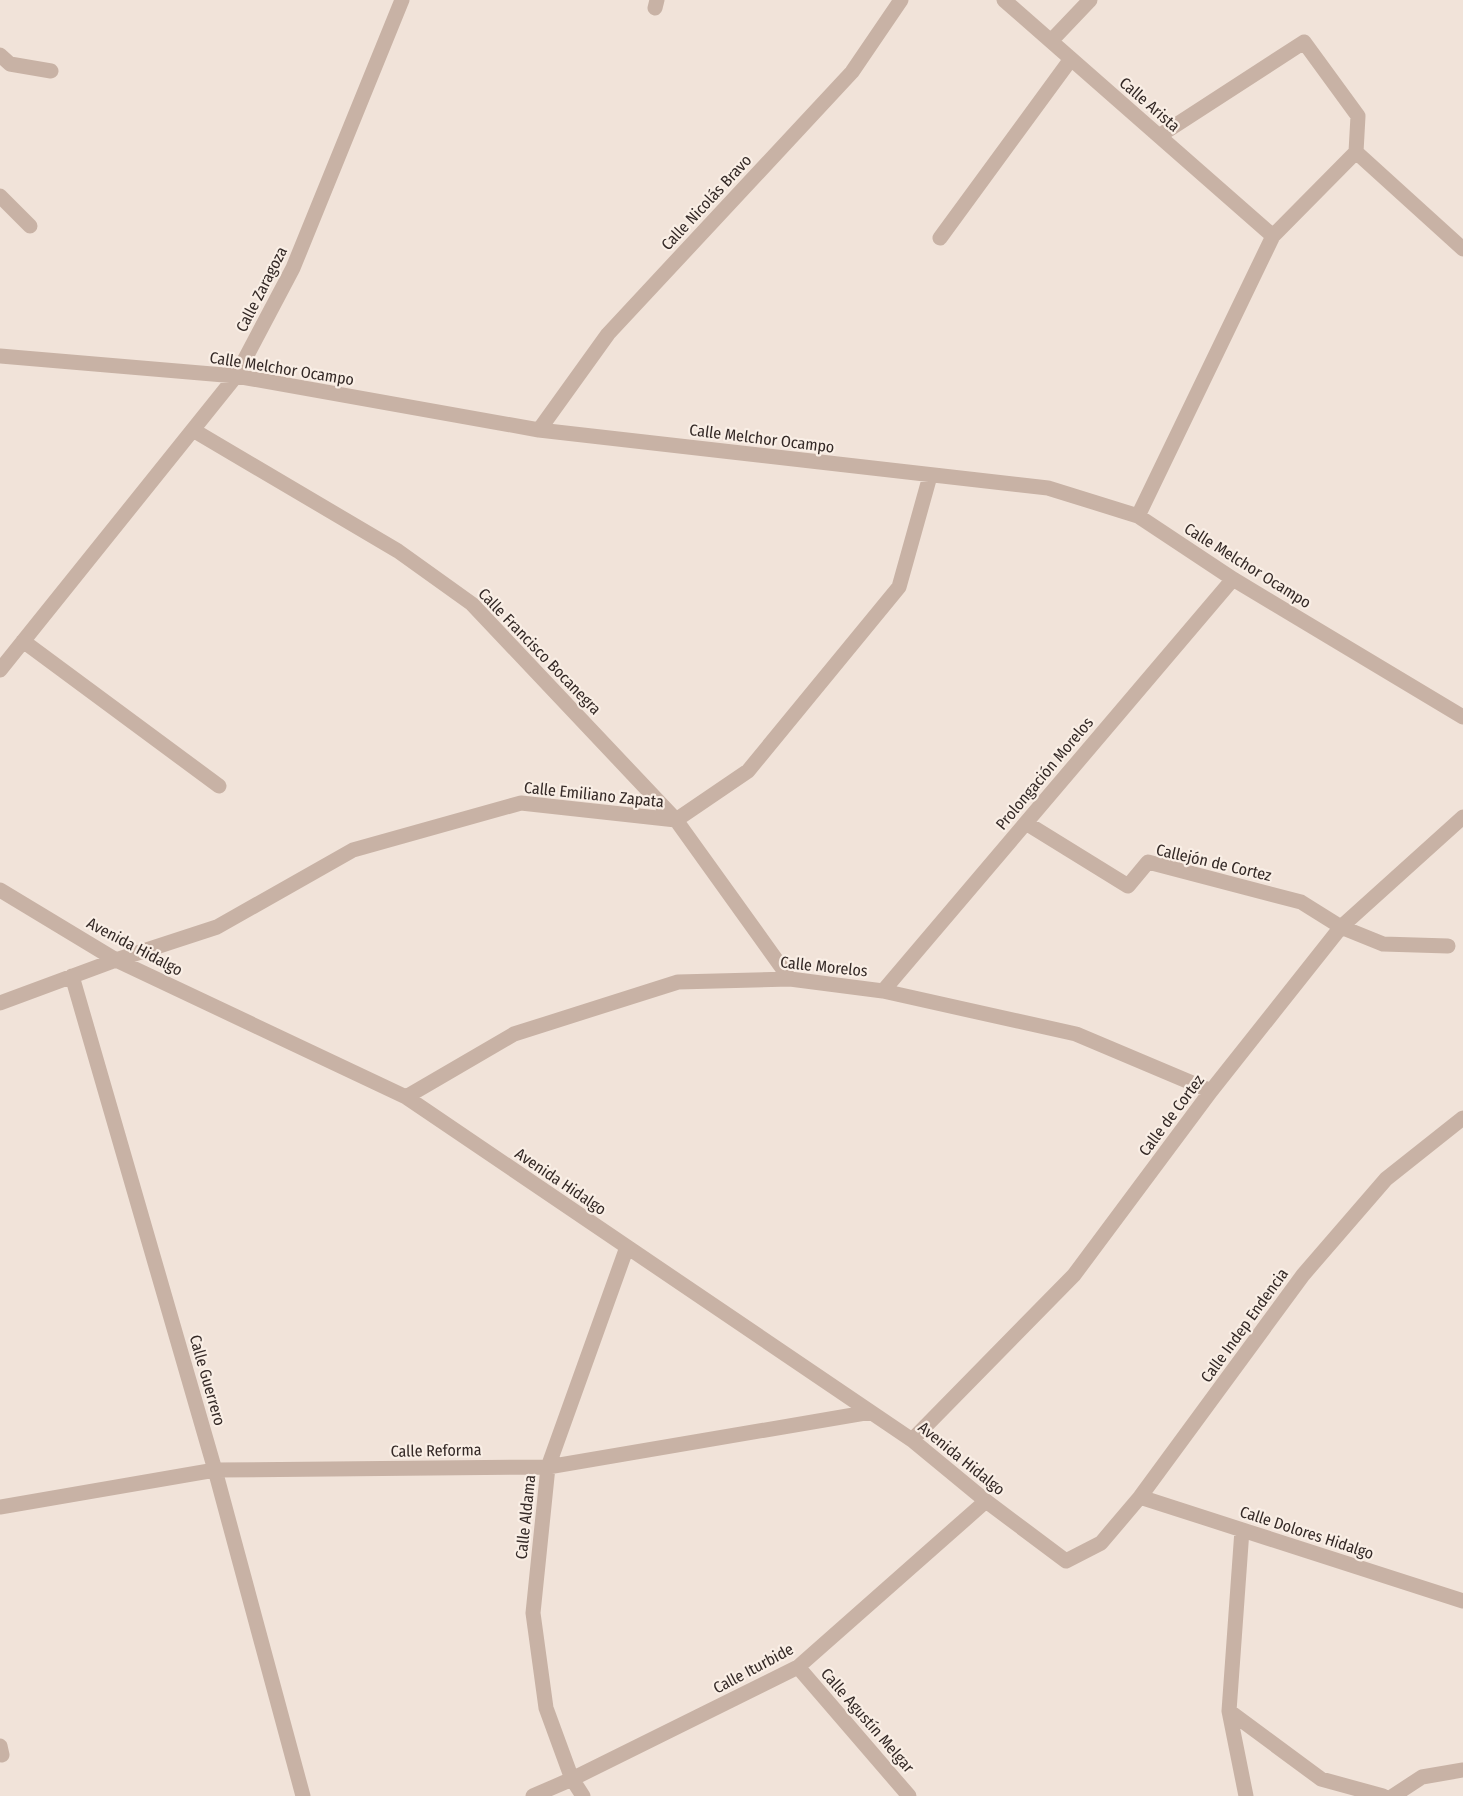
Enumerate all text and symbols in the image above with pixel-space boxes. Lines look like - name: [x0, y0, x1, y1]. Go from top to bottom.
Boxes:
- street label: Calle Arista: [1116, 73, 1184, 136]
- street label: Calle Nicolás Bravo: [657, 151, 756, 254]
- street label: Calle Zaragoza: [232, 243, 291, 335]
- street label: Calle Melchor Ocampo: [208, 348, 355, 389]
- street label: Calle Melchor Ocampo: [688, 420, 836, 457]
- street label: Calle Melchor Ocampo: [1181, 519, 1315, 612]
- street label: Calle Francisco Bocanegra: [474, 584, 605, 719]
- street label: Prolongación Morelos: [992, 713, 1097, 834]
- street label: Calle Emiliano Zapata: [523, 778, 665, 811]
- street label: Callejón de Cortez: [1154, 840, 1273, 885]
- street label: Avenida Hidalgo: [84, 913, 186, 980]
- street label: Calle Morelos: [779, 952, 869, 981]
- street label: Calle de Cortez: [1135, 1071, 1208, 1160]
- street label: Avenida Hidalgo: [512, 1144, 610, 1219]
- street label: Calle Indep Endencia: [1197, 1264, 1292, 1386]
- street label: Calle Guerrero: [186, 1333, 230, 1428]
- street label: Avenida Hidalgo: [915, 1418, 1009, 1499]
- street label: Calle Reforma: [390, 1440, 482, 1461]
- street label: Calle Aldama: [512, 1474, 539, 1560]
- street label: Calle Dolores Hidalgo: [1238, 1502, 1376, 1563]
- street label: Calle Iturbide: [710, 1639, 797, 1698]
- street label: Calle Agustín Melgar: [817, 1664, 918, 1777]

